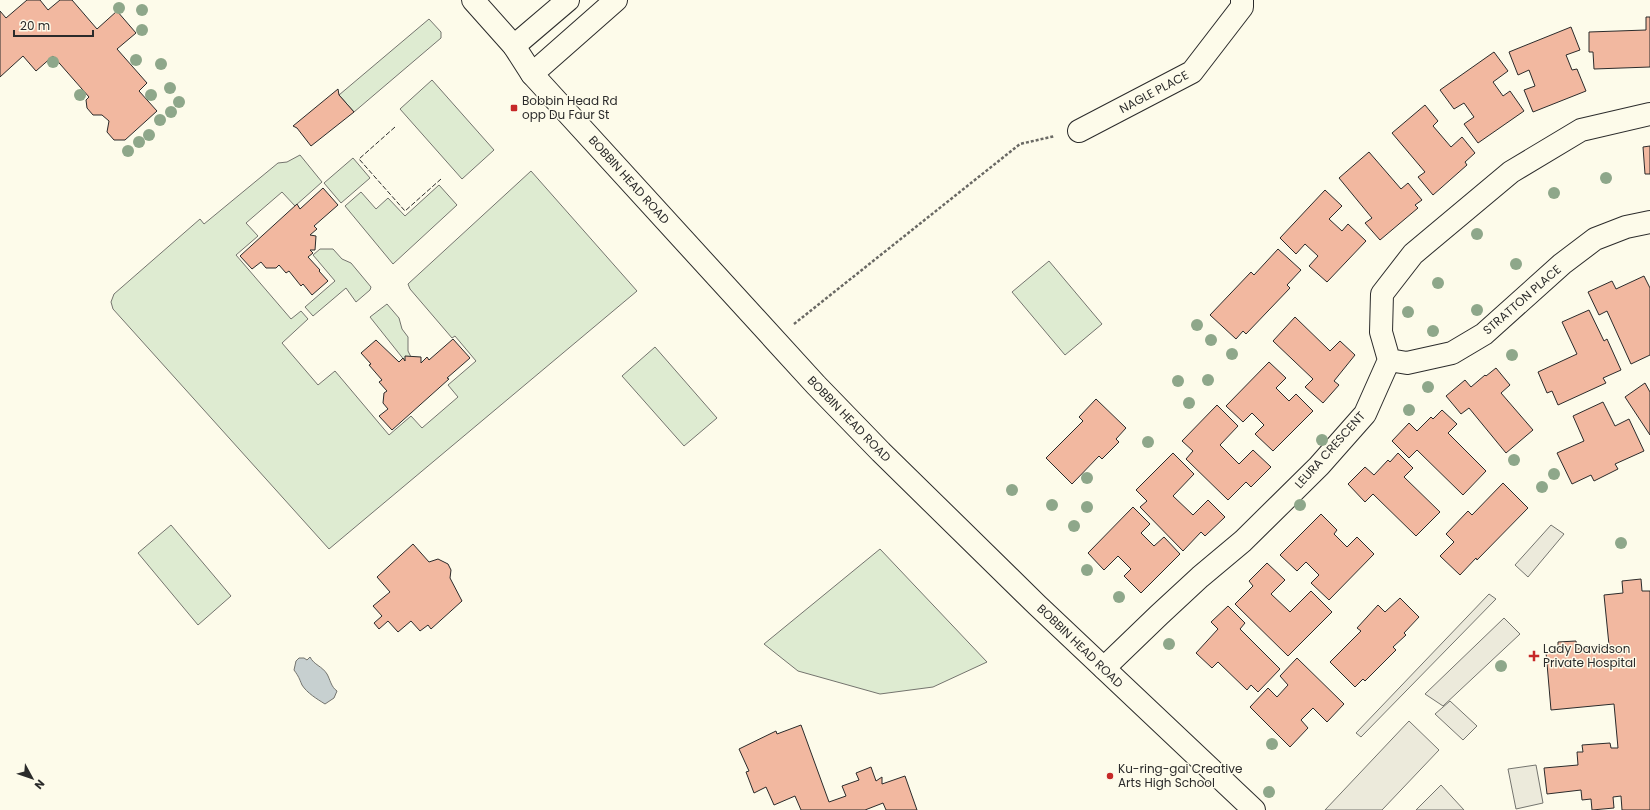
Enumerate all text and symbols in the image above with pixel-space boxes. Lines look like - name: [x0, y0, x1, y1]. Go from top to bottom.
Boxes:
- scale bar: [14, 12, 93, 38]
- text: 20 m: [20, 17, 50, 34]
- street label: NAGLE PLACE: [1116, 66, 1191, 117]
- place label: Bobbin Head Rd opp Du Faur St: [522, 92, 618, 123]
- marker: Bobbin Head Rd opp Du Faur St: [509, 103, 519, 113]
- street label: BOBBIN HEAD ROAD: [585, 132, 674, 228]
- street label: STRATTON PLACE: [1479, 261, 1564, 338]
- street label: BOBBIN HEAD ROAD: [804, 372, 895, 465]
- street label: LEURA CRESCENT: [1290, 407, 1369, 492]
- street label: BOBBIN HEAD ROAD: [1034, 600, 1127, 691]
- place label: Lady Davidson Private Hospital: [1543, 640, 1636, 671]
- marker: Lady Davidson Private Hospital: [1528, 650, 1540, 662]
- north arrow: [12, 758, 52, 798]
- place label: Ku-ring-gai Creative Arts High School: [1118, 760, 1242, 791]
- marker: Ku-ring-gai Creative Arts High School: [1105, 771, 1115, 781]
- text: N: [31, 776, 48, 793]

